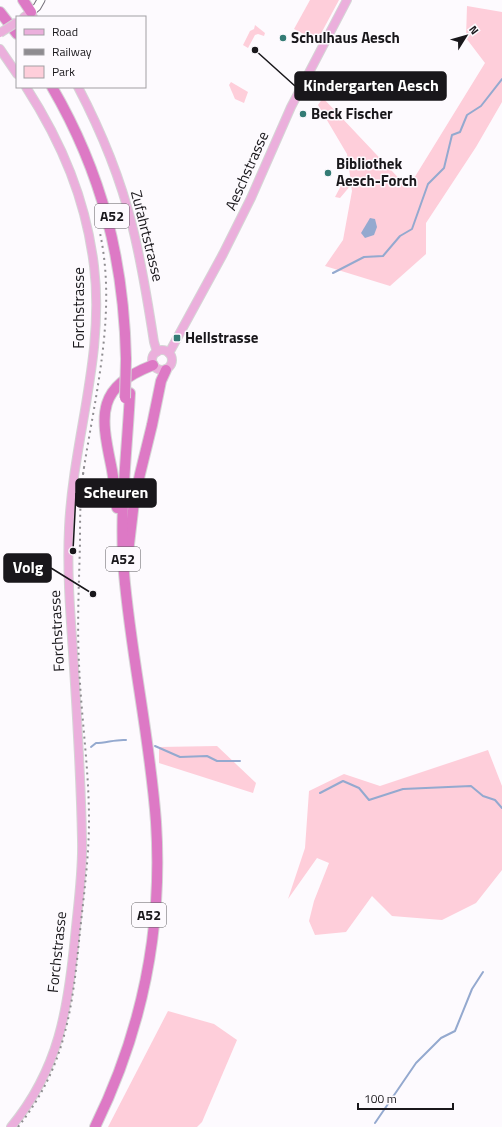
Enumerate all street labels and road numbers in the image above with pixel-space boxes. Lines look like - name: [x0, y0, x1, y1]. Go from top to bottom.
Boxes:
- street label: Aeschstrasse: [219, 128, 274, 214]
- street label: Zufahrtstrasse: [125, 188, 170, 284]
- road number: A52: [95, 204, 129, 228]
- street label: Forchstrasse: [67, 267, 90, 349]
- road number: A52: [106, 547, 140, 571]
- street label: Forchstrasse: [43, 590, 70, 672]
- road number: A52: [132, 903, 166, 927]
- street label: Forchstrasse: [41, 910, 72, 994]

